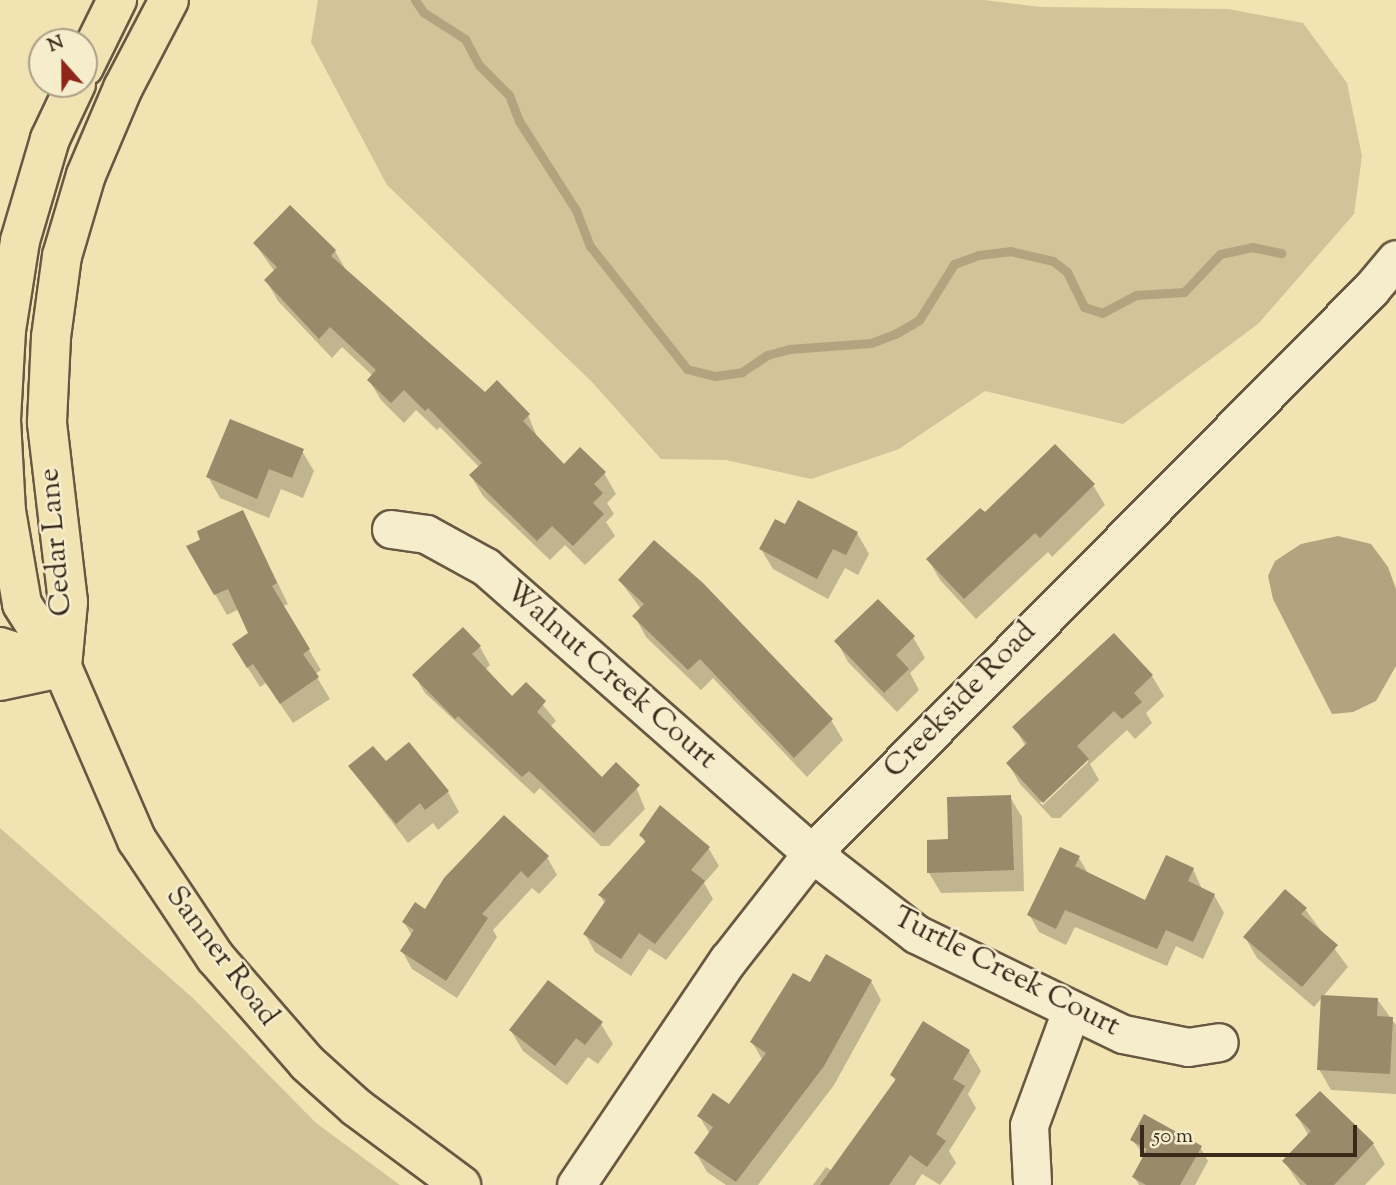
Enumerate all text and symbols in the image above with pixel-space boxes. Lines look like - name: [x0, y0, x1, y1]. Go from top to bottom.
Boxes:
- north arrow: [28, 28, 98, 98]
- text: N: [44, 29, 68, 60]
- street label: Cedar Lane: [33, 466, 81, 618]
- street label: Walnut Creek Court: [497, 574, 723, 778]
- street label: Creekside Road: [877, 615, 1045, 787]
- street label: Sanner Road: [157, 880, 285, 1034]
- street label: Turtle Creek Court: [887, 900, 1125, 1046]
- scale bar: [1144, 1112, 1361, 1156]
- text: 50 m: [1153, 1122, 1193, 1152]

